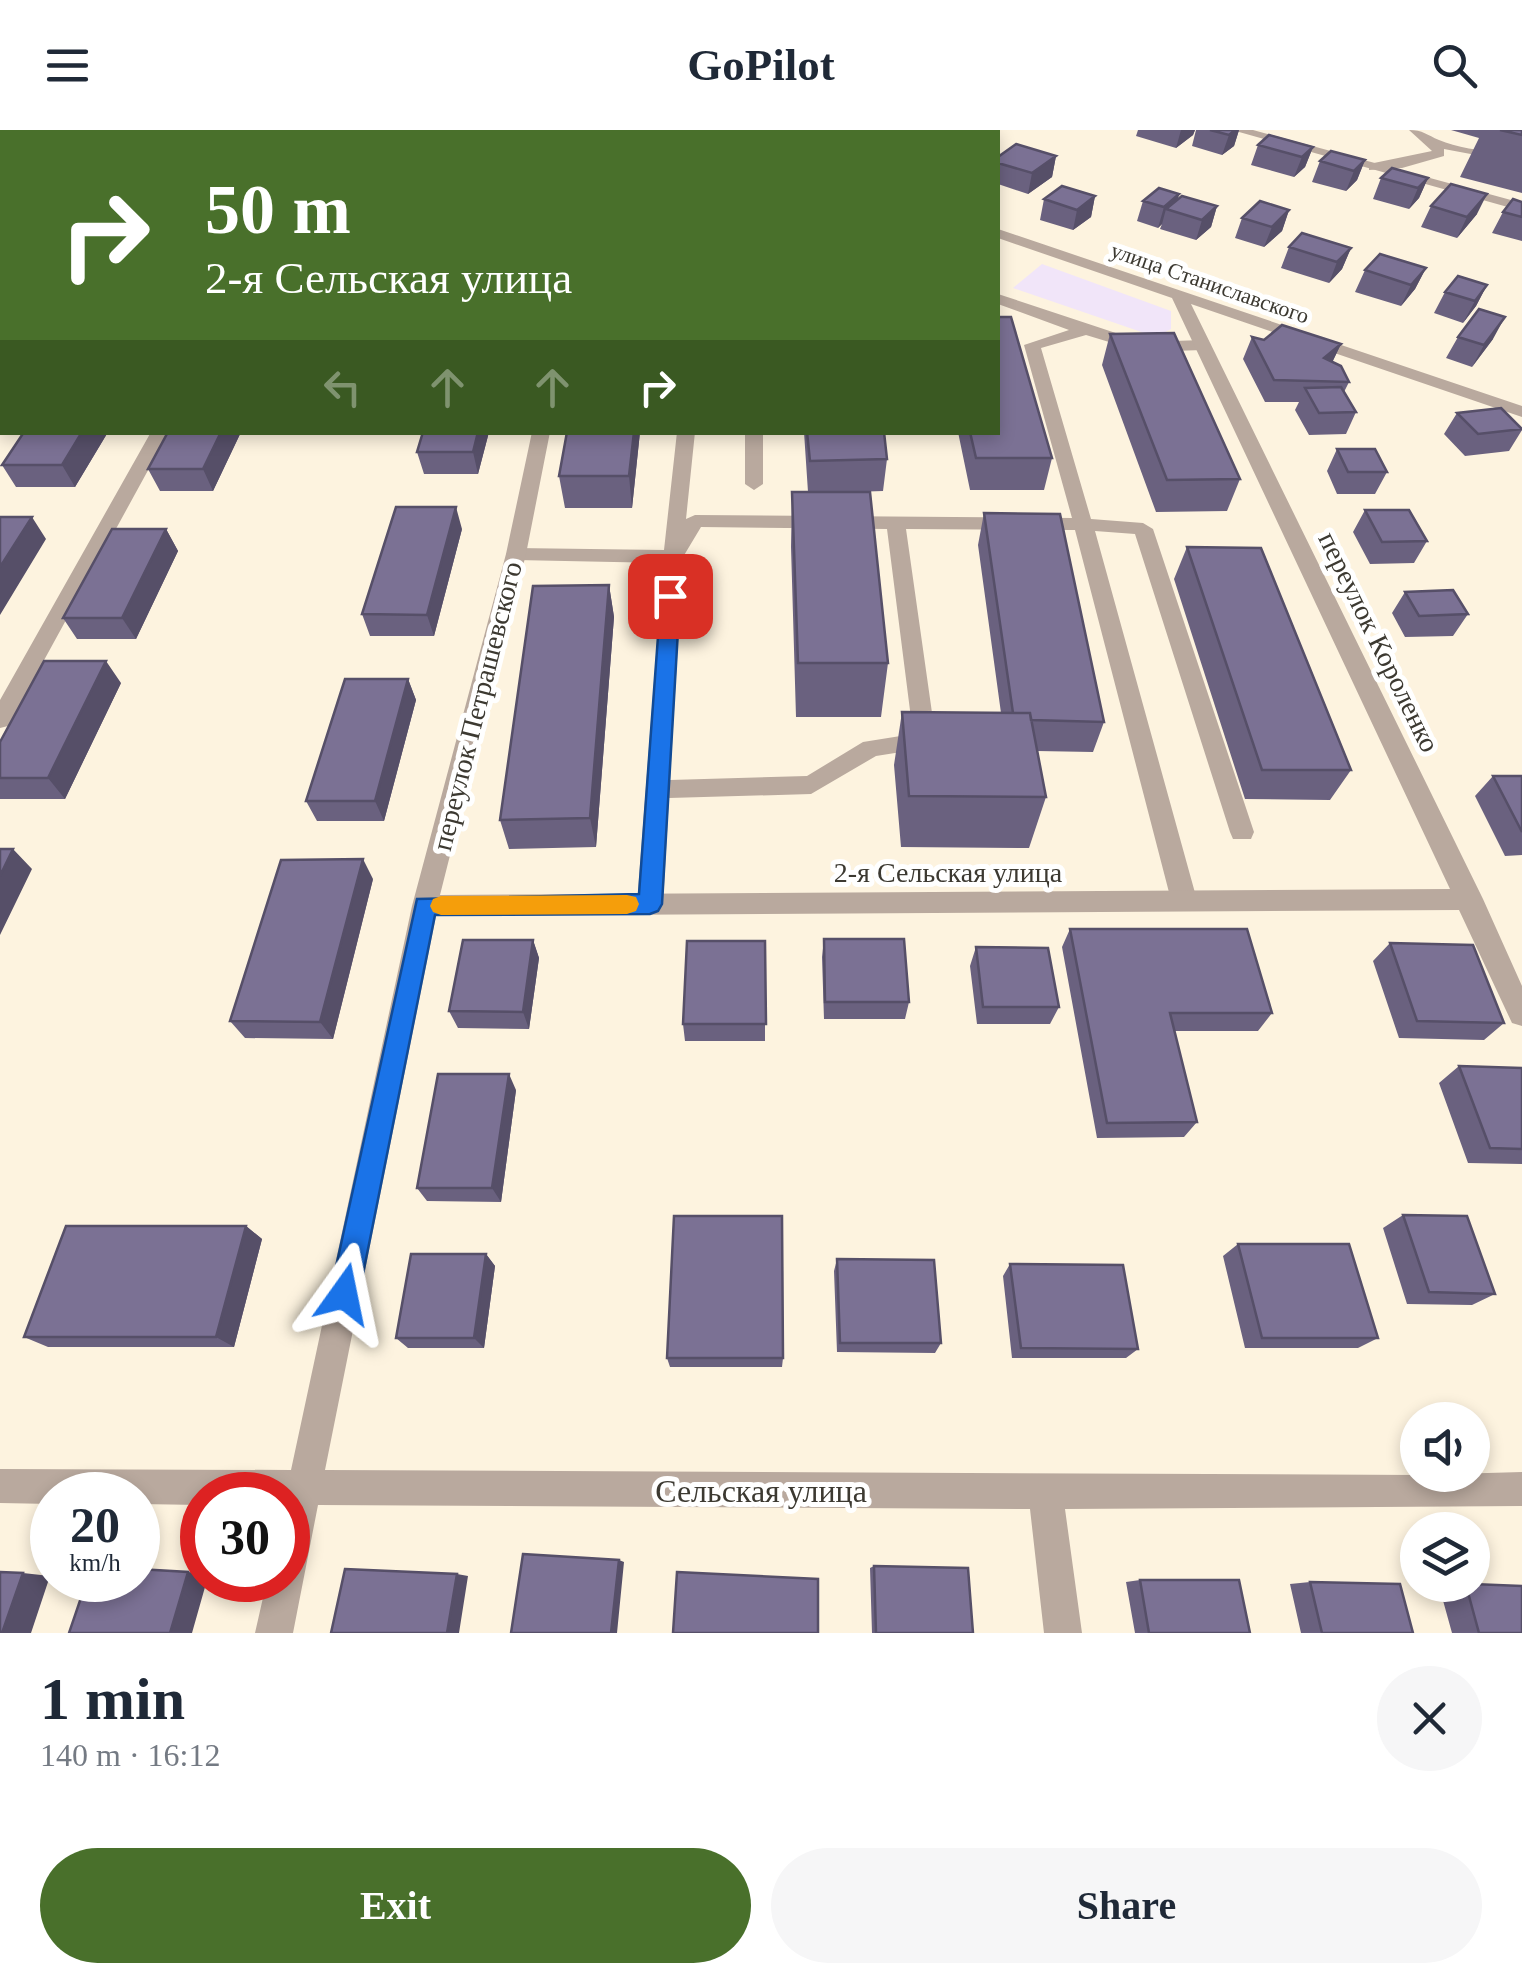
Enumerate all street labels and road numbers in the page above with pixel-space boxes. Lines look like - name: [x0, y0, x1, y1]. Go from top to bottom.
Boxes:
- street label: улица Станиславского: [1108, 237, 1312, 329]
- street label: переулок Короленко: [1312, 527, 1446, 757]
- street label: переулок Петрашевского: [426, 558, 528, 854]
- street label: 2-я Сельская улица: [834, 857, 1063, 888]
- street label: Сельская улица: [655, 1473, 867, 1509]

